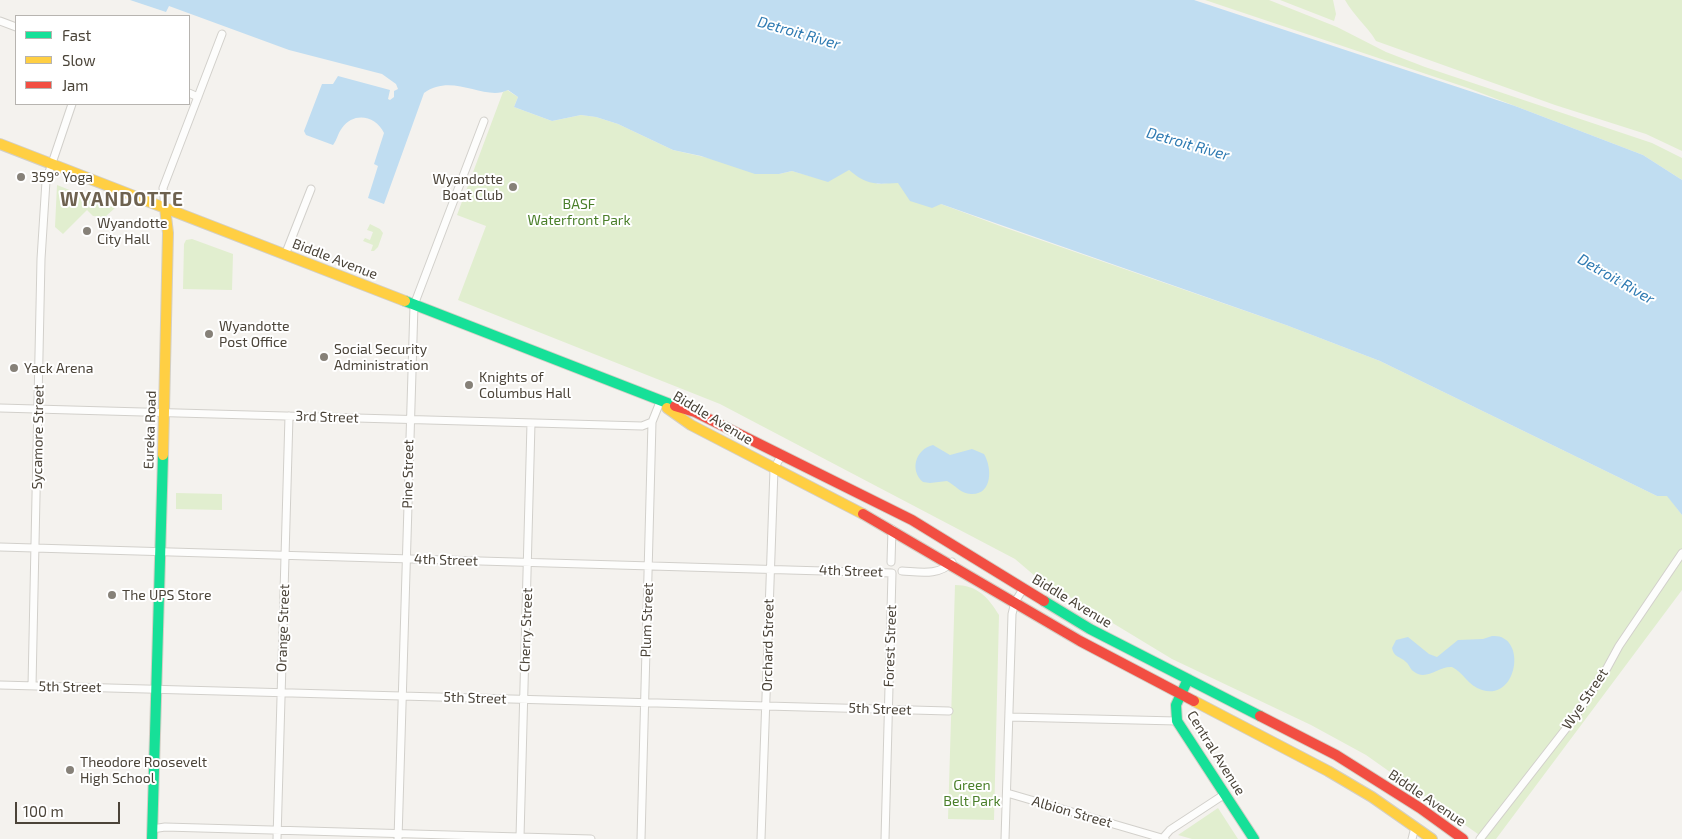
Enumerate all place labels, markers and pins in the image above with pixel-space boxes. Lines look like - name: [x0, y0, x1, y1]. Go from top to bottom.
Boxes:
- place label: 359° Yoga: [31, 169, 93, 185]
- marker: 359° Yoga: [15, 171, 27, 183]
- place label: Wyandotte Boat Club: [432, 171, 503, 203]
- marker: Wyandotte Boat Club: [507, 181, 519, 193]
- place label: Wyandotte City Hall: [97, 215, 168, 248]
- marker: Wyandotte City Hall: [81, 225, 93, 237]
- place label: Wyandotte Post Office: [219, 318, 290, 351]
- marker: Wyandotte Post Office: [203, 328, 215, 340]
- place label: Social Security Administration: [334, 341, 429, 374]
- marker: Social Security Administration: [318, 351, 330, 363]
- place label: Yack Arena: [24, 360, 93, 376]
- marker: Yack Arena: [8, 362, 20, 374]
- place label: Knights of Columbus Hall: [479, 369, 571, 402]
- marker: Knights of Columbus Hall: [463, 379, 475, 391]
- place label: The UPS Store: [122, 587, 211, 603]
- marker: The UPS Store: [106, 589, 118, 601]
- place label: Theodore Roosevelt High School: [80, 754, 207, 786]
- marker: Theodore Roosevelt High School: [64, 764, 76, 776]

